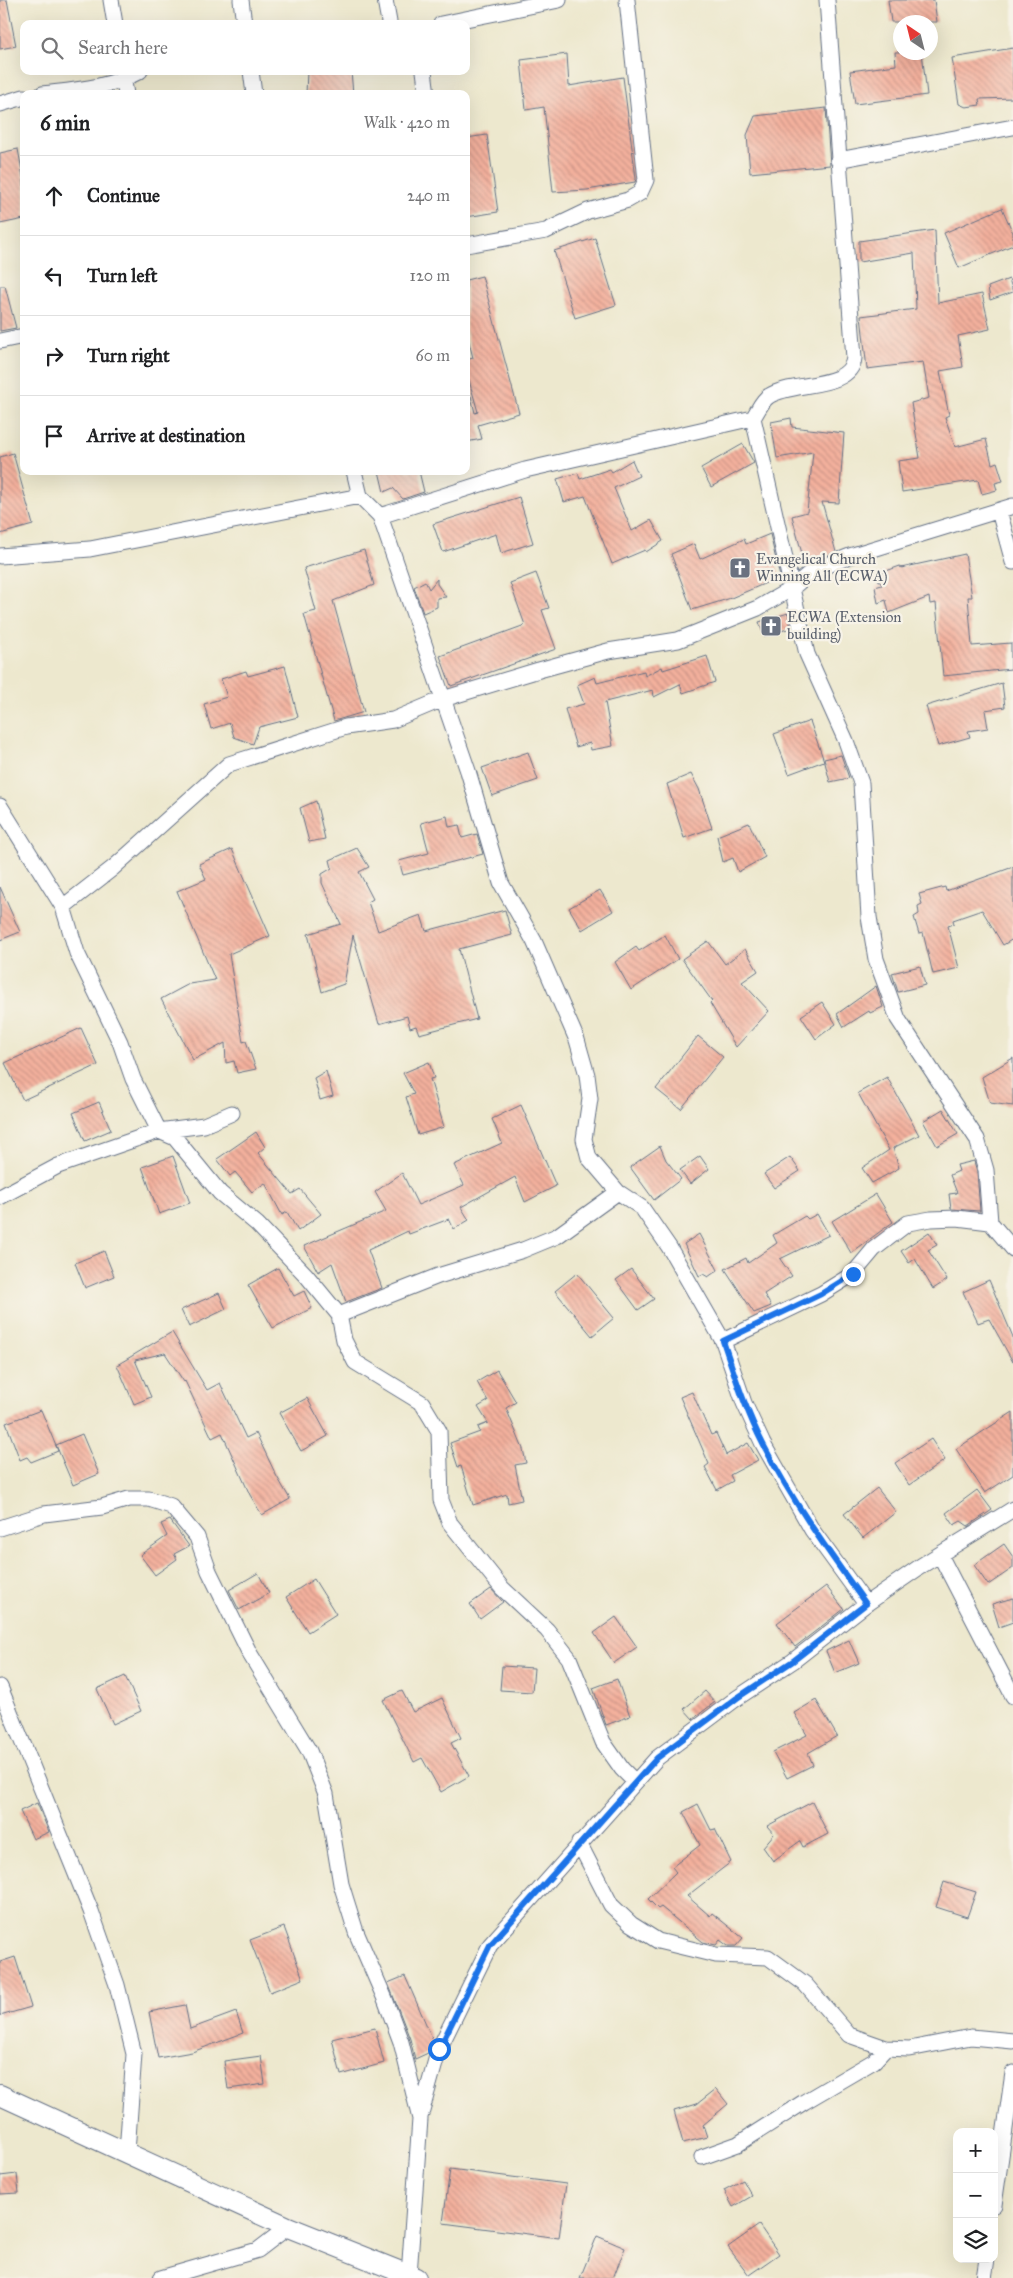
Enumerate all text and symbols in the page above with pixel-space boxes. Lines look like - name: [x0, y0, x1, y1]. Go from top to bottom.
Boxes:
- north arrow: [893, 15, 938, 60]
- search box: [20, 20, 470, 75]
- icon: search: [38, 34, 66, 62]
- text: Search here: [78, 36, 168, 59]
- text: 6 min: [40, 110, 90, 136]
- text: Walk · 420 m: [364, 113, 450, 132]
- icon: ahead: [40, 182, 68, 210]
- text: Continue: [87, 184, 160, 207]
- text: 240 m: [407, 186, 450, 205]
- icon: left: [40, 262, 68, 290]
- text: Turn left: [87, 264, 157, 287]
- text: 120 m: [410, 266, 450, 285]
- icon: right: [40, 342, 68, 370]
- text: Turn right: [87, 344, 170, 367]
- text: 60 m: [416, 346, 450, 365]
- icon: arrive: [40, 422, 68, 450]
- text: Arrive at destination: [87, 424, 245, 447]
- place label: Evangelical Church Winning All (ECWA): [756, 550, 888, 586]
- church icon: Evangelical Church Winning All (ECWA): [728, 556, 752, 580]
- place label: ECWA (Extension building): [787, 608, 901, 644]
- church icon: ECWA (Extension building): [759, 614, 783, 638]
- route end: [842, 1263, 865, 1286]
- route start: [428, 2038, 451, 2061]
- map controls: [953, 2128, 998, 2263]
- button: +: [953, 2128, 998, 2173]
- button: −: [953, 2173, 998, 2218]
- button: layers: [953, 2218, 998, 2263]

